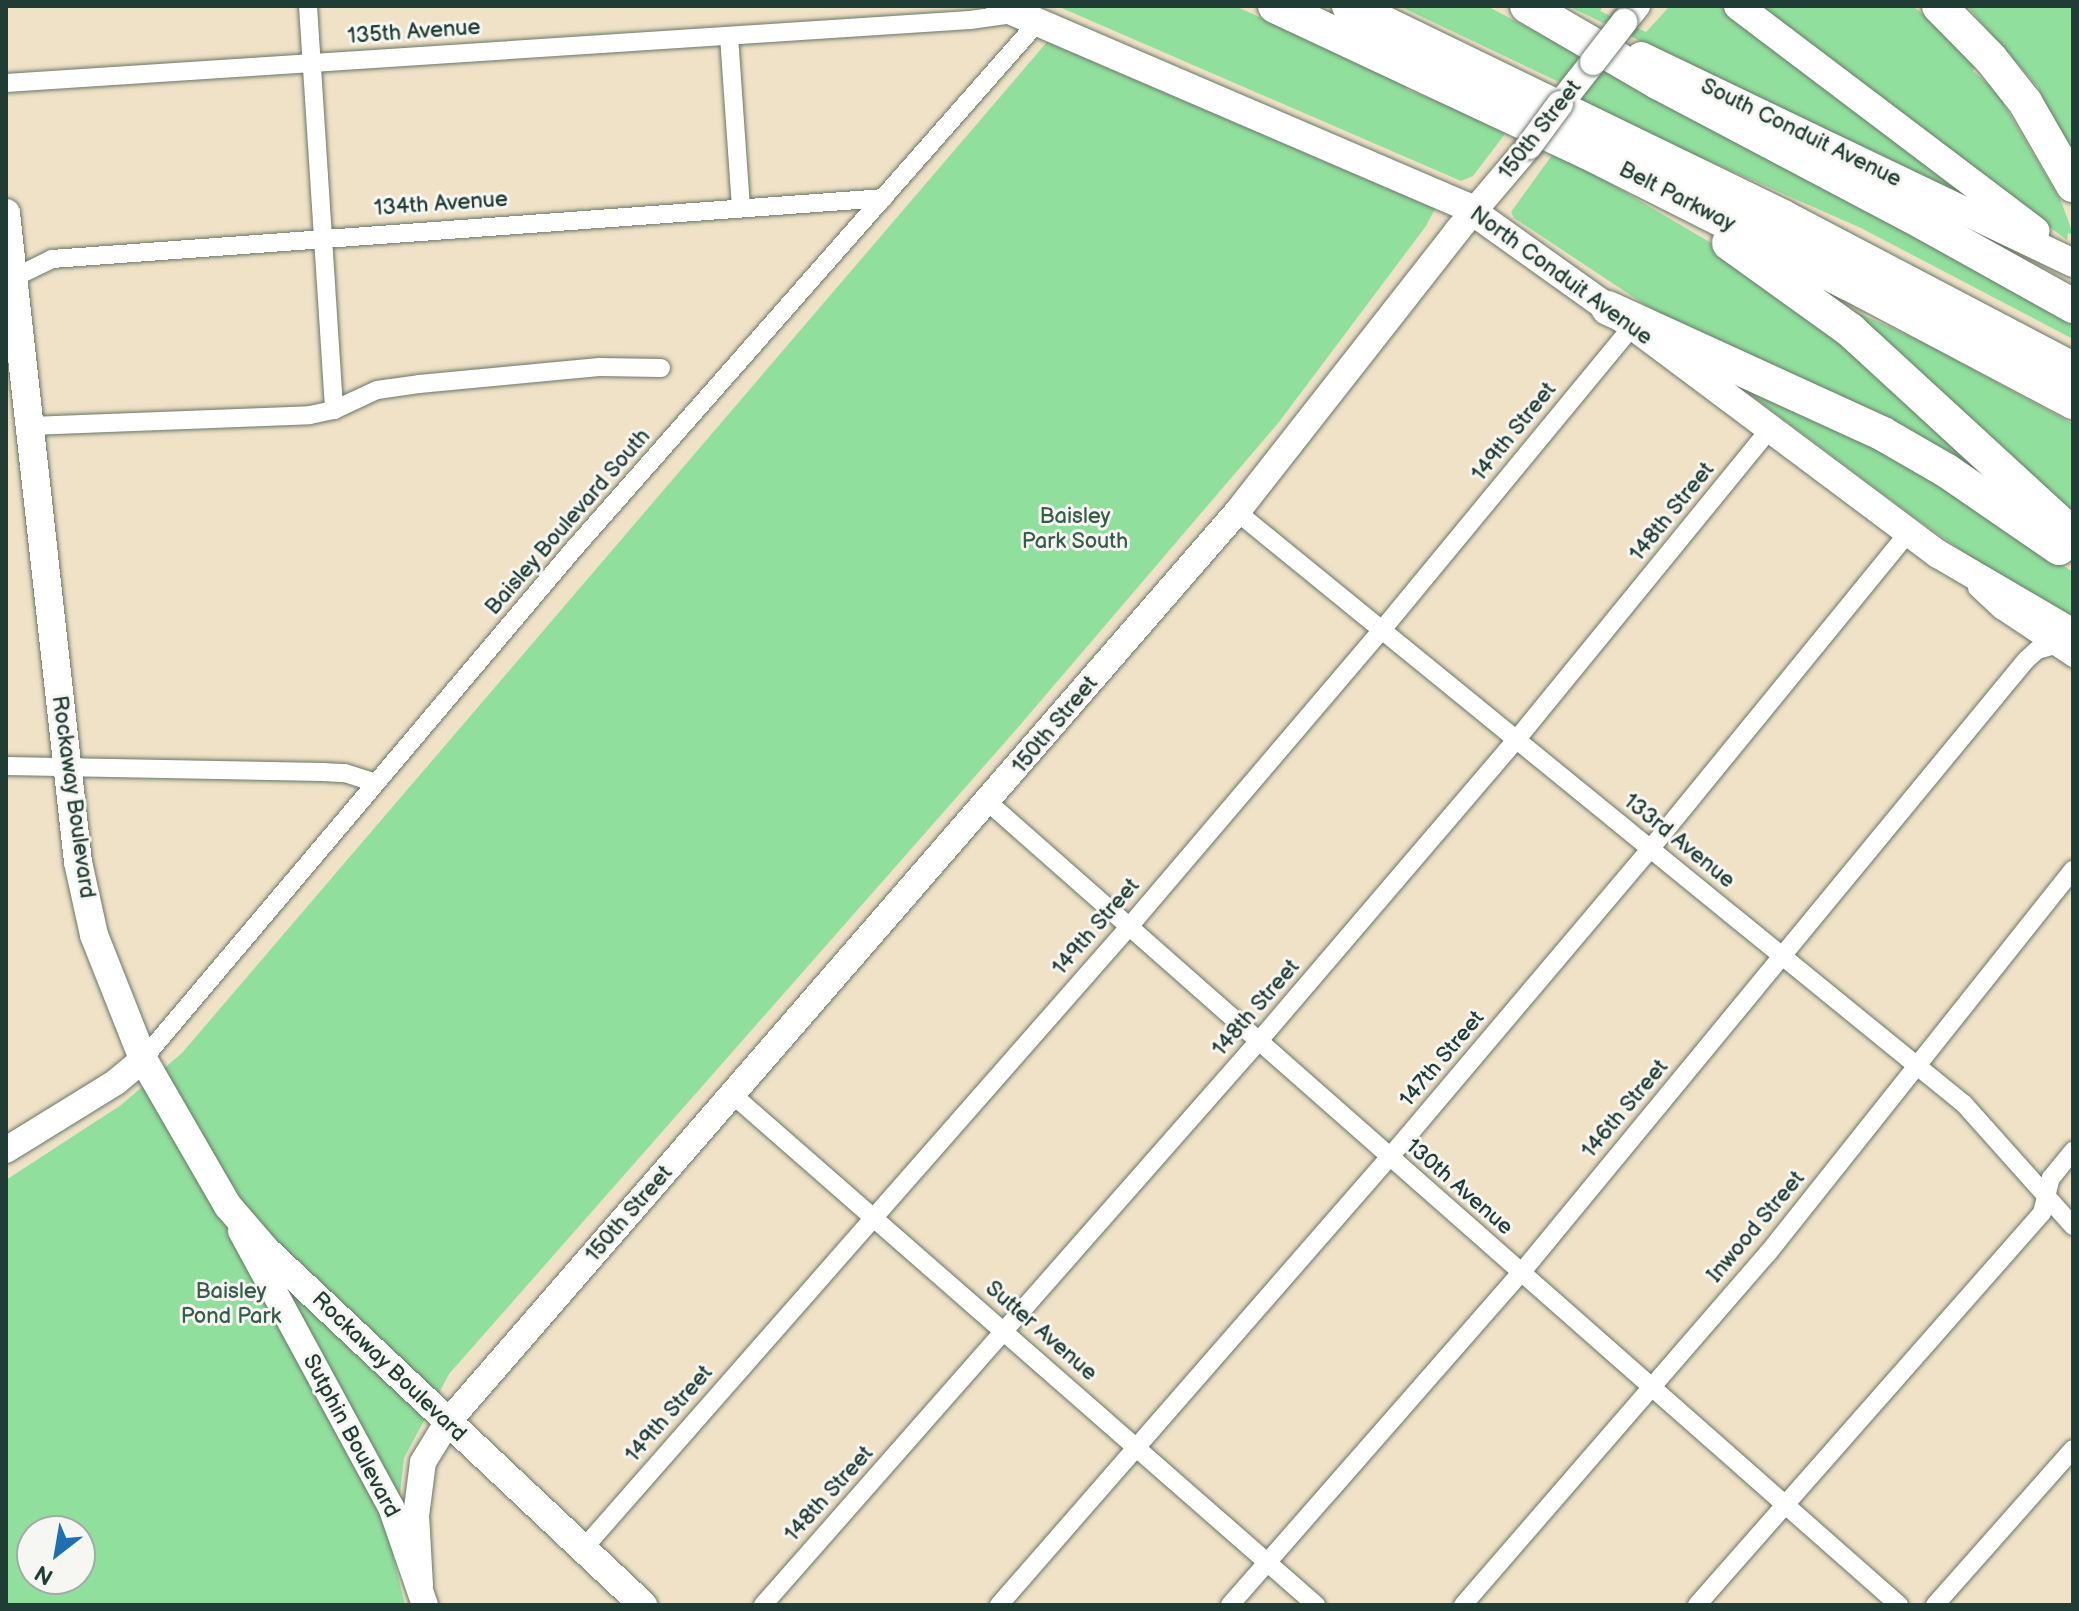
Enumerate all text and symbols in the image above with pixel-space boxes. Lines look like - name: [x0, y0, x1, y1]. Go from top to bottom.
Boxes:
- street label: 135th Avenue: [347, 14, 481, 50]
- street label: South Conduit Avenue: [1696, 73, 1906, 193]
- street label: 150th Street: [1493, 75, 1587, 185]
- street label: Belt Parkway: [1614, 156, 1740, 238]
- street label: 134th Avenue: [373, 186, 509, 222]
- street label: North Conduit Avenue: [1465, 201, 1657, 351]
- street label: 149th Street: [1466, 377, 1562, 487]
- street label: Baisley Boulevard South: [479, 423, 657, 621]
- street label: 148th Street: [1624, 457, 1720, 567]
- park label: Baisley Park South: [1022, 503, 1128, 554]
- street label: 150th Street: [1007, 671, 1103, 779]
- street label: Rockaway Boulevard: [46, 693, 100, 901]
- street label: 133rd Avenue: [1618, 788, 1740, 894]
- street label: 149th Street: [1047, 873, 1145, 981]
- street label: 148th Street: [1207, 954, 1305, 1062]
- street label: 147th Street: [1394, 1005, 1490, 1113]
- street label: 146th Street: [1576, 1054, 1674, 1164]
- street label: 130th Avenue: [1400, 1133, 1518, 1241]
- street label: 150th Street: [580, 1160, 678, 1268]
- street label: Inwood Street: [1702, 1166, 1810, 1288]
- street label: Sutter Avenue: [980, 1275, 1102, 1387]
- park label: Baisley Pond Park: [181, 1278, 281, 1330]
- street label: Rockaway Boulevard: [306, 1286, 472, 1448]
- street label: Sutphin Boulevard: [297, 1350, 405, 1522]
- street label: 149th Street: [620, 1360, 718, 1468]
- street label: 148th Street: [779, 1441, 879, 1547]
- north arrow: [16, 1515, 96, 1595]
- text: N: [30, 1558, 58, 1590]

